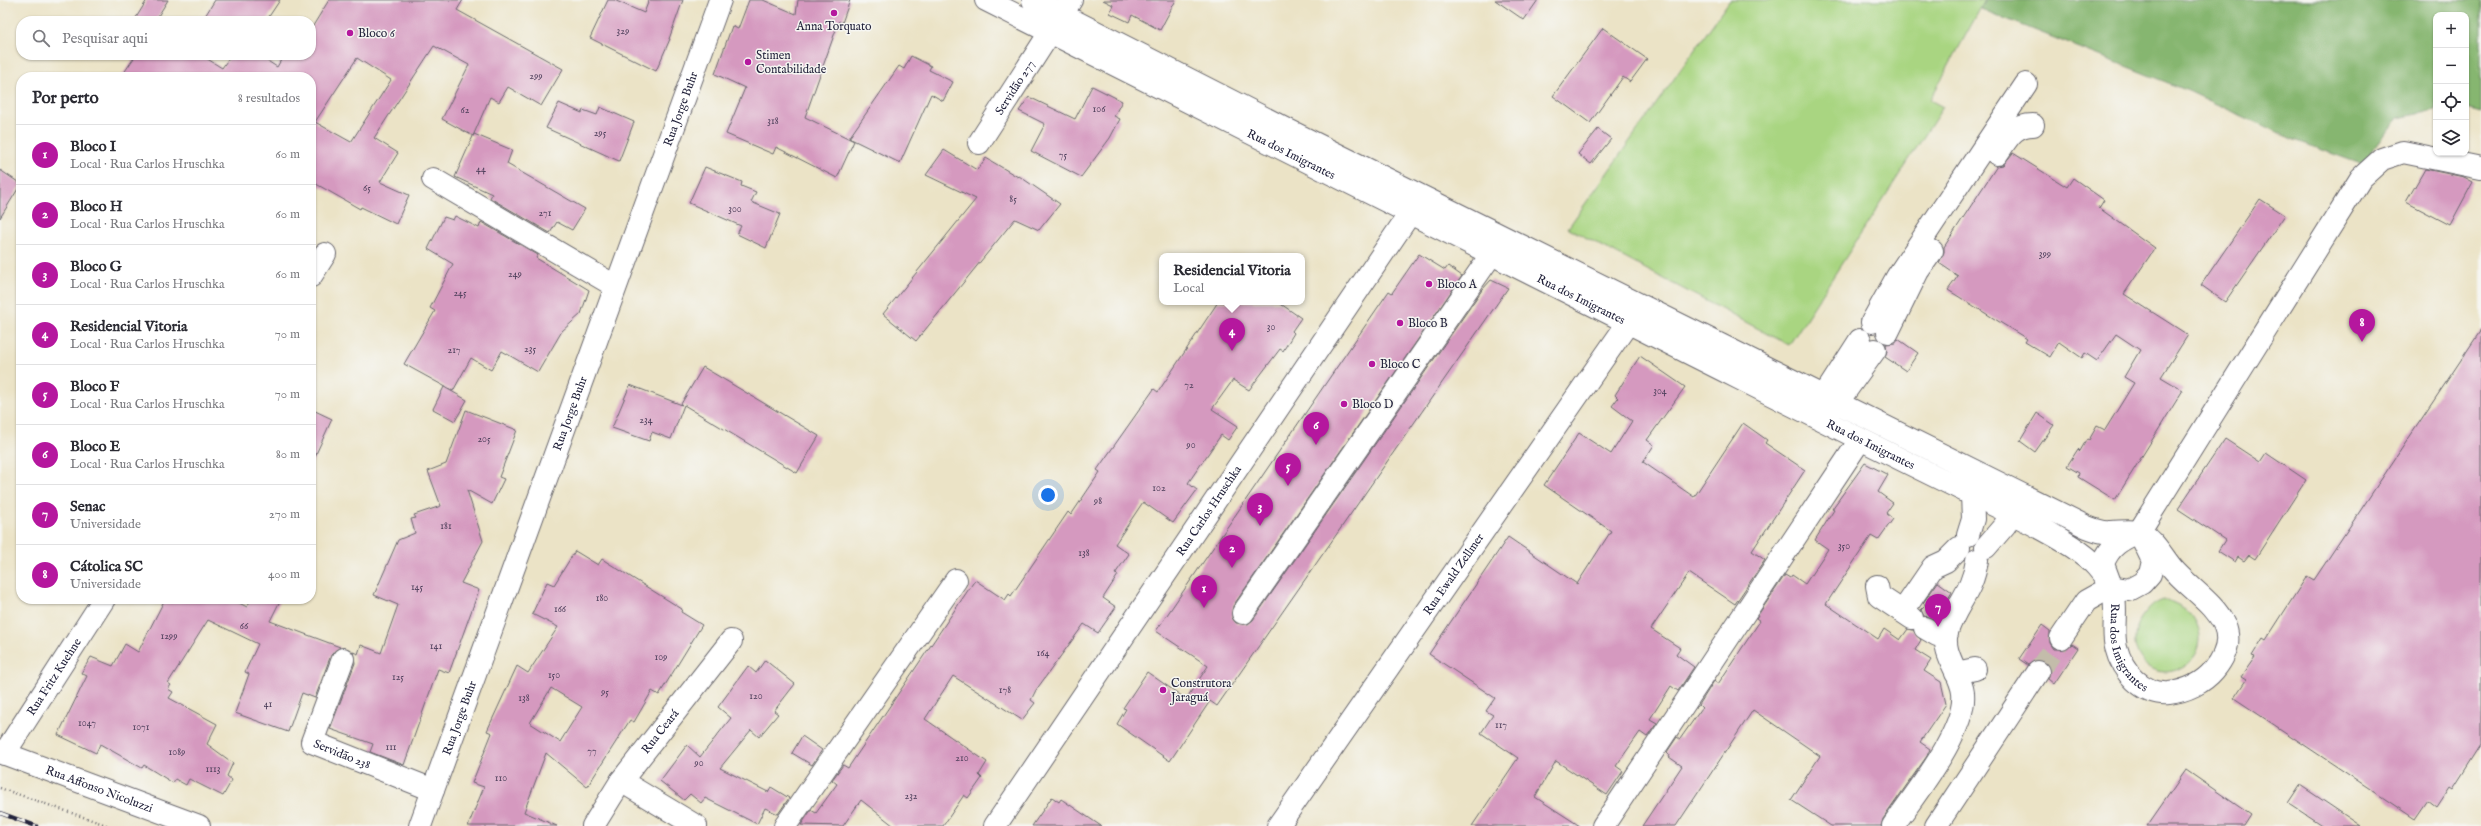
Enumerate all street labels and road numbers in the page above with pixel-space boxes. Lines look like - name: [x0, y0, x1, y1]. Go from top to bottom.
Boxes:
- street label: Servidão 277: [992, 57, 1038, 118]
- street label: Rua Jorge Buhr: [660, 69, 701, 148]
- street label: Rua dos Imigrantes: [1245, 126, 1338, 183]
- street label: Rua dos Imigrantes: [1534, 271, 1628, 327]
- street label: Rua Jorge Buhr: [549, 374, 590, 453]
- street label: Rua dos Imigrantes: [1824, 416, 1917, 473]
- street label: Rua Carlos Hruschka: [1173, 462, 1245, 559]
- street label: Rua Ewald Zellmer: [1420, 530, 1487, 618]
- street label: Rua dos Imigrantes: [2107, 603, 2151, 695]
- street label: Rua Fritz Kuehne: [23, 635, 85, 718]
- street label: Rua Jorge Buhr: [439, 678, 480, 757]
- street label: Rua Ceará: [638, 706, 682, 757]
- street label: Servidão 238: [311, 736, 373, 772]
- street label: Rua Affonso Nicoluzzi: [44, 762, 155, 816]

